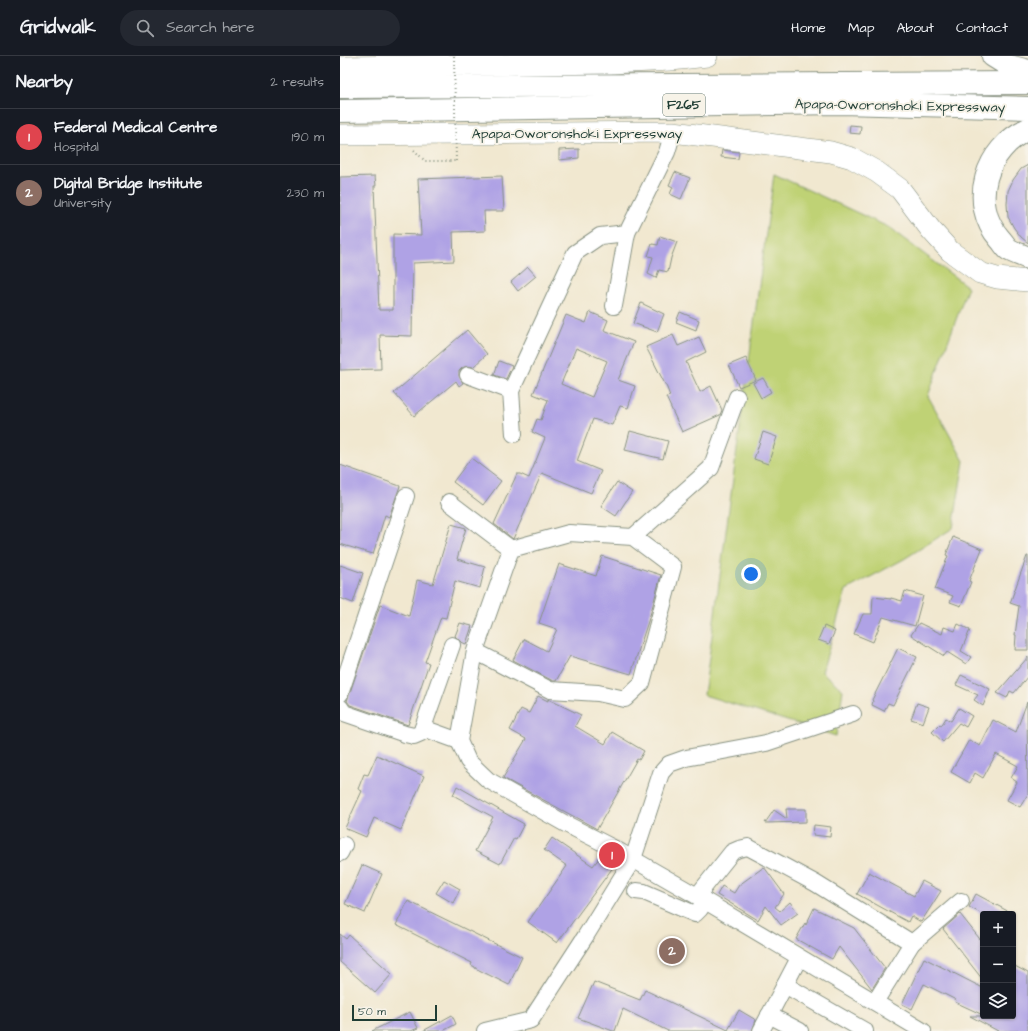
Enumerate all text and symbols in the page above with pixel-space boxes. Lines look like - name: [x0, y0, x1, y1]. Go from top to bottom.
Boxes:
- search box: [120, 10, 400, 46]
- text: Gridwalk: [20, 14, 96, 41]
- icon: search: [134, 17, 156, 39]
- text: Search here: [166, 17, 254, 38]
- text: Home: [791, 18, 826, 38]
- text: Map: [848, 18, 874, 38]
- text: About: [896, 18, 934, 38]
- text: Contact: [956, 18, 1008, 38]
- text: Nearby: [16, 70, 73, 94]
- text: 2 results: [270, 73, 324, 91]
- road number: F265: [663, 94, 705, 116]
- street label: Apapa-Oworonshoki Expressway: [795, 94, 1006, 118]
- text: Federal Medical Centre: [54, 117, 217, 138]
- street label: Apapa-Oworonshoki Expressway: [472, 124, 683, 144]
- text: 1: [28, 128, 30, 146]
- text: 190 m: [291, 128, 324, 146]
- text: Hospital: [54, 138, 99, 156]
- text: Digital Bridge Institute: [54, 173, 202, 194]
- text: 2: [25, 184, 33, 202]
- text: 230 m: [286, 184, 324, 202]
- text: University: [54, 194, 112, 212]
- your location: [741, 564, 761, 584]
- pin: 1: [599, 840, 625, 870]
- map controls: [980, 911, 1016, 1019]
- button: +: [980, 911, 1016, 947]
- pin: 2: [659, 936, 685, 966]
- button: −: [980, 947, 1016, 983]
- button: layers: [980, 983, 1016, 1019]
- scale bar: [352, 1003, 437, 1022]
- text: 50 m: [358, 1004, 386, 1019]

